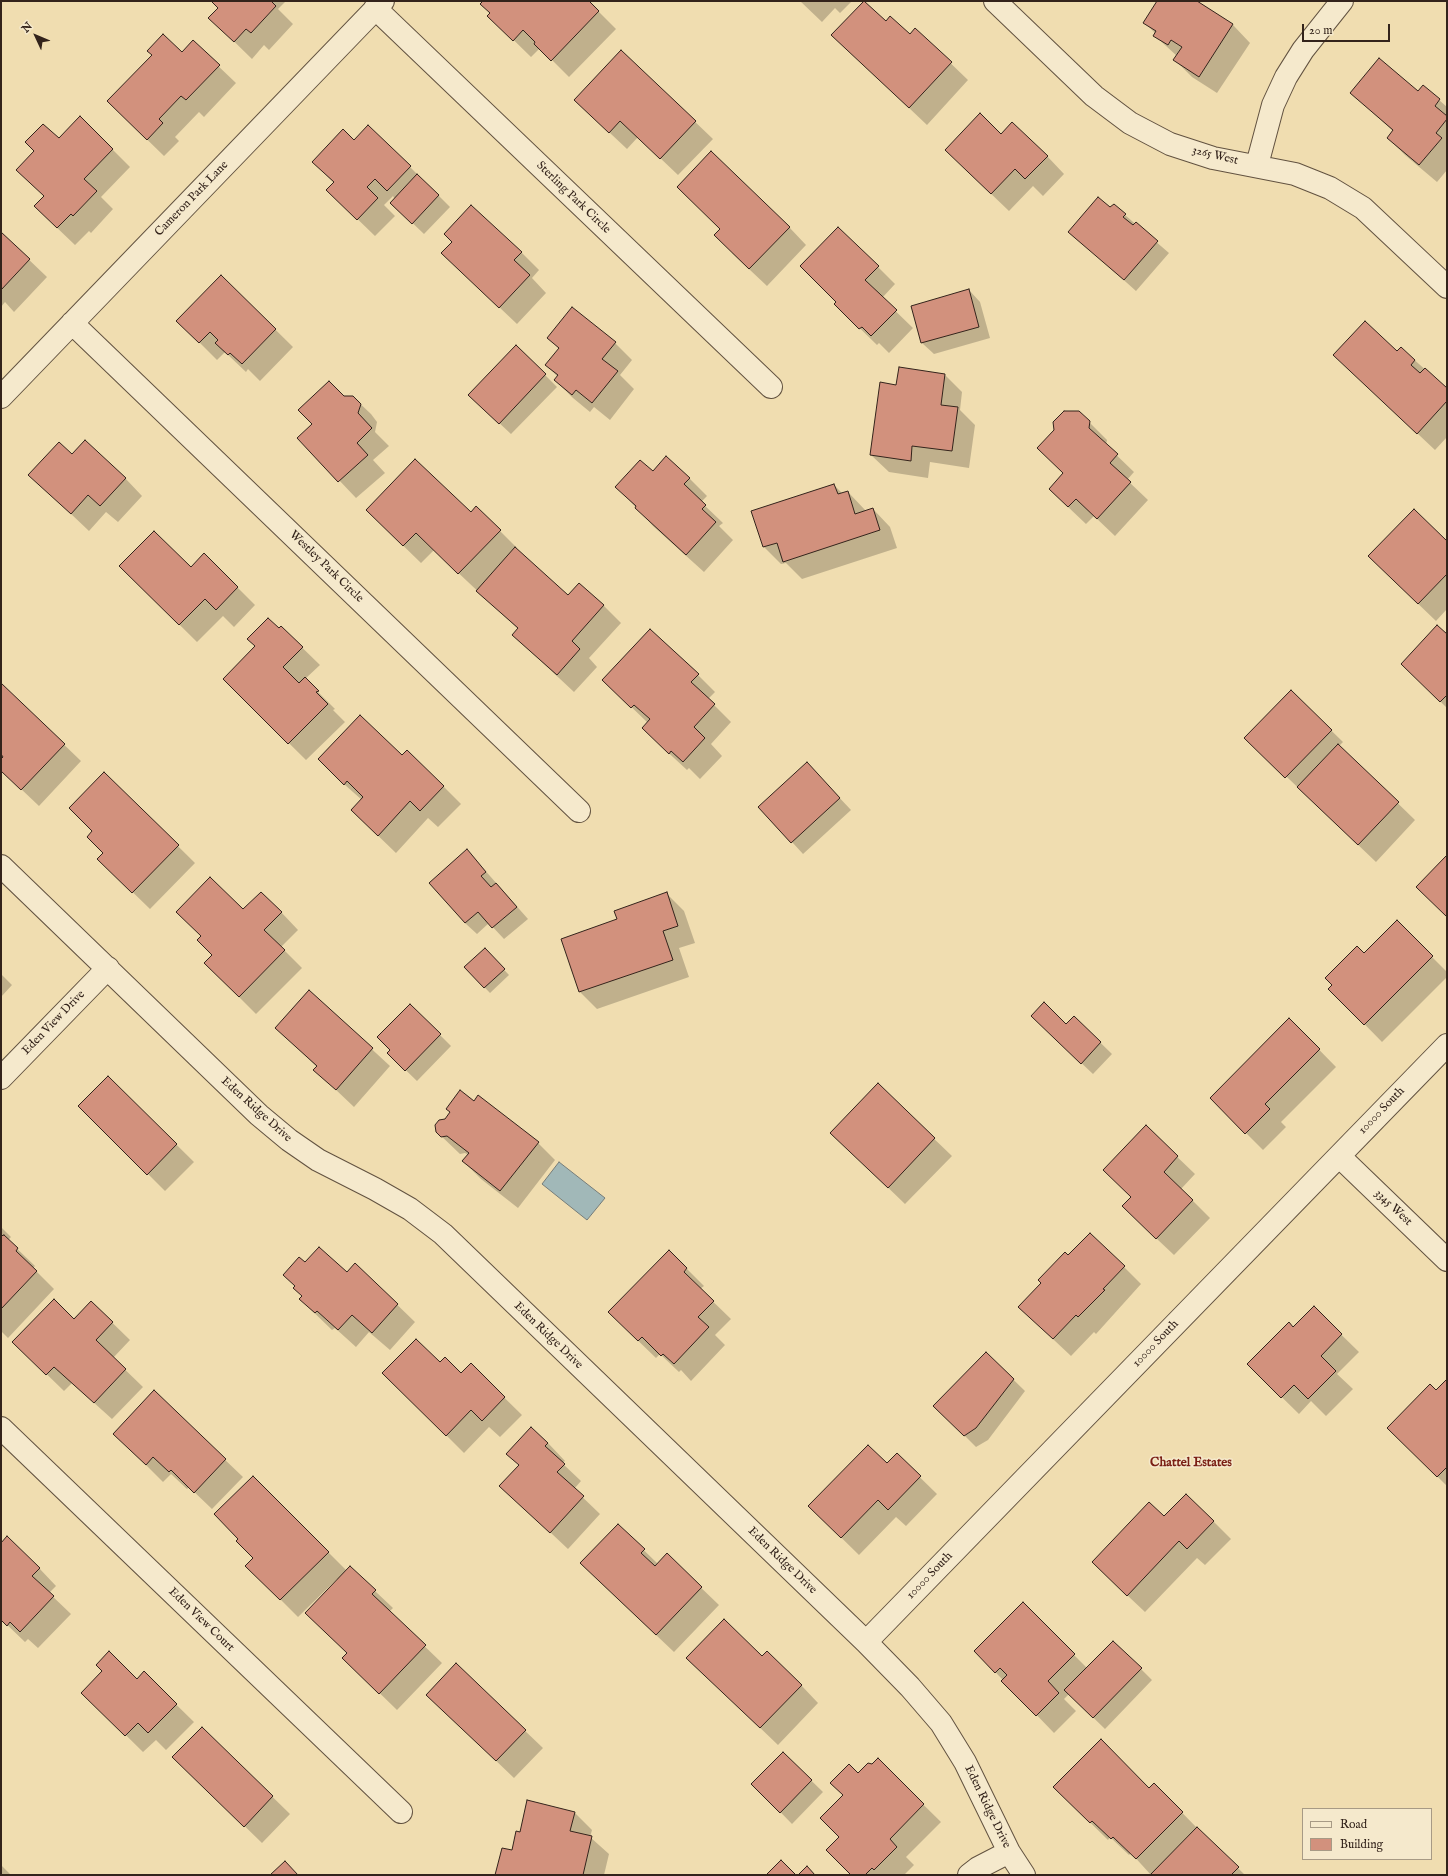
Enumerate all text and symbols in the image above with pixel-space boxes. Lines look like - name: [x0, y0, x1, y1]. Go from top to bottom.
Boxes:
- north arrow: [16, 16, 56, 56]
- scale bar: [1304, 16, 1392, 42]
- text: N: [19, 19, 36, 36]
- text: 20 m: [1309, 23, 1332, 38]
- street label: 3265 West: [1191, 143, 1239, 169]
- street label: Cameron Park Lane: [152, 158, 232, 240]
- street label: Sterling Park Circle: [533, 159, 613, 237]
- street label: Westley Park Circle: [286, 528, 366, 606]
- street label: Eden View Drive: [20, 988, 88, 1058]
- street label: Eden Ridge Drive: [218, 1074, 294, 1146]
- street label: 10000 South: [1356, 1084, 1408, 1138]
- street label: 3345 West: [1371, 1187, 1415, 1229]
- street label: Eden Ridge Drive: [510, 1299, 586, 1373]
- street label: 10000 South: [1130, 1317, 1182, 1371]
- district label: Chattel Estates: [1150, 1455, 1232, 1471]
- street label: Eden Ridge Drive: [744, 1524, 820, 1598]
- street label: 10000 South: [904, 1549, 956, 1603]
- street label: Eden View Court: [165, 1585, 237, 1655]
- street label: Eden Ridge Drive: [961, 1763, 1013, 1851]
- legend: [1302, 1808, 1432, 1860]
- text: Road: [1340, 1817, 1367, 1832]
- text: Building: [1340, 1837, 1383, 1852]

